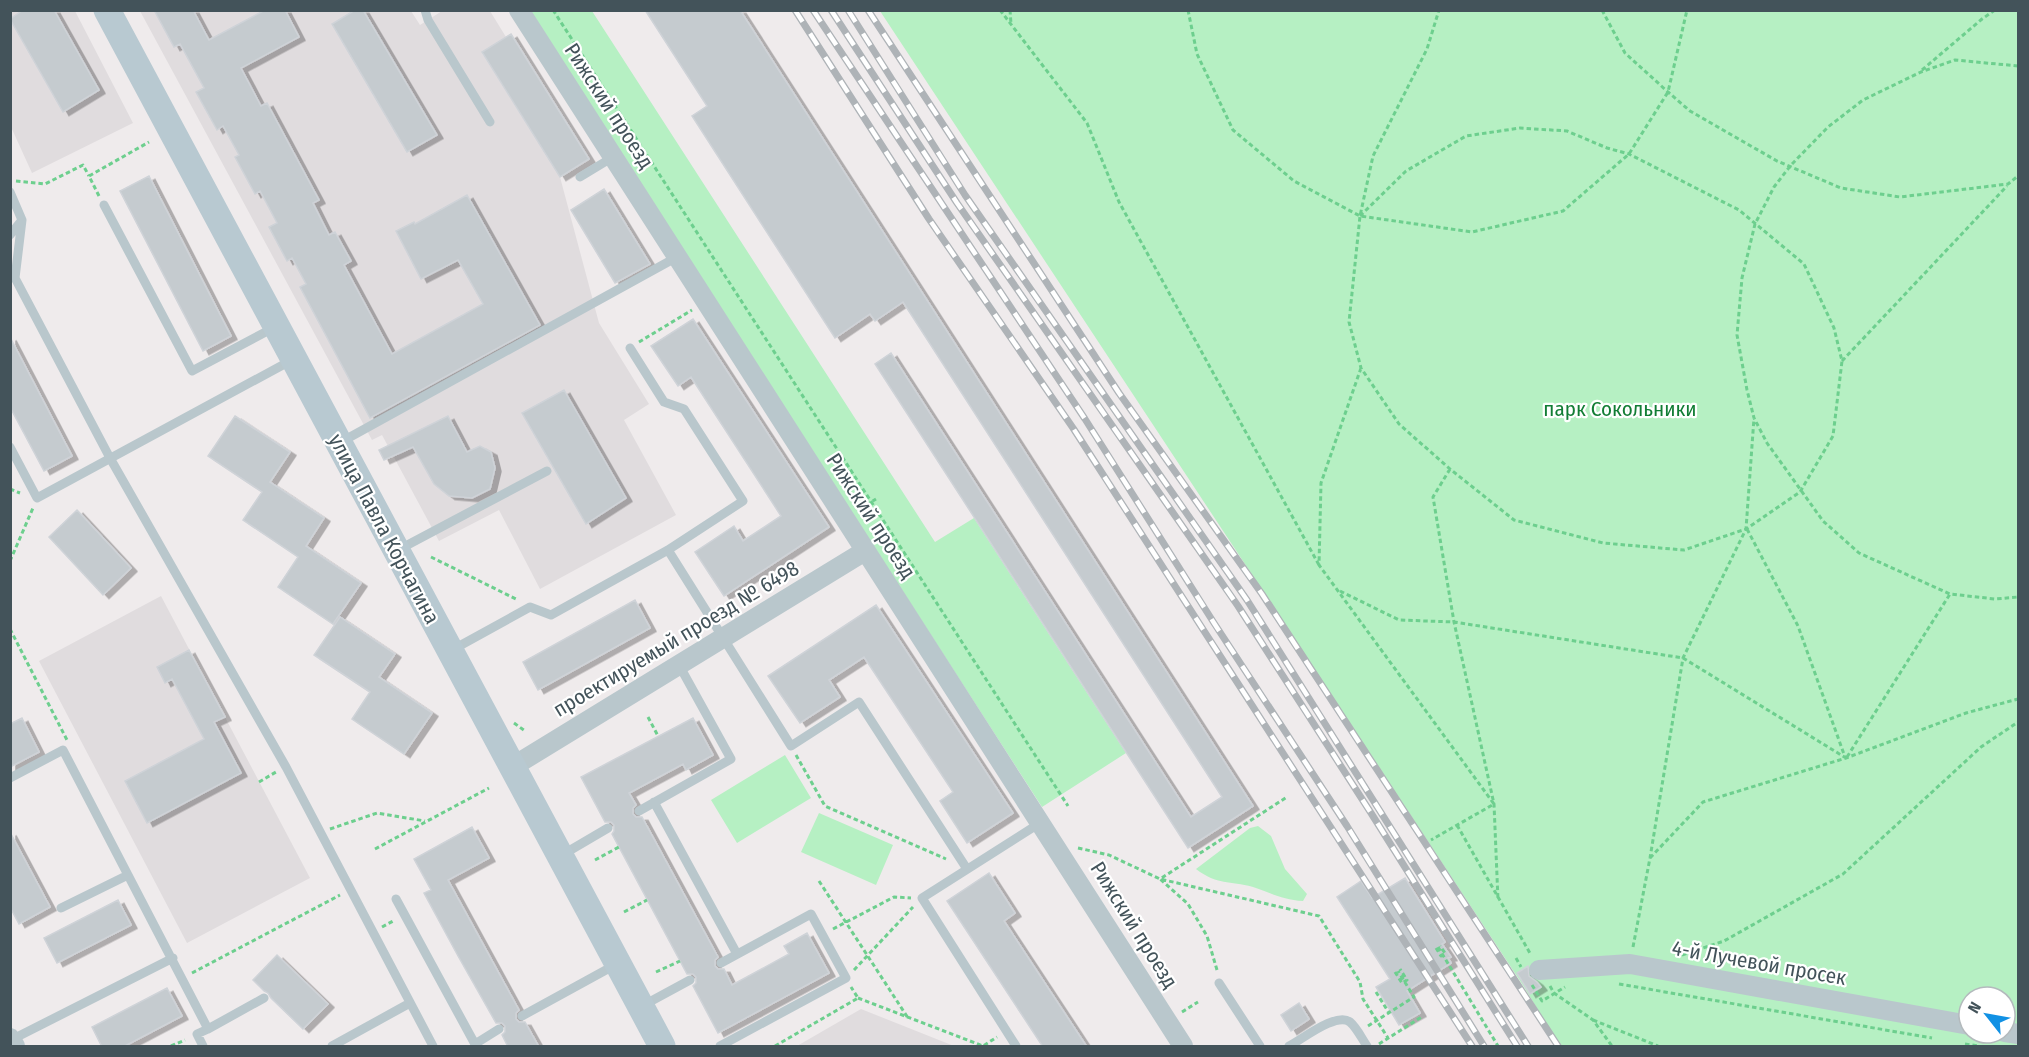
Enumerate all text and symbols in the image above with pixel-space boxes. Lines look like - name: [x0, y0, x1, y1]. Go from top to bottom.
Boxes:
- street label: Рижский проезд: [559, 38, 659, 174]
- park label: парк Сокольники: [1543, 396, 1697, 422]
- street label: улица Павла Корчагина: [323, 429, 445, 629]
- street label: Рижский проезд: [821, 448, 921, 584]
- street label: проектируемый проезд № 6498: [548, 555, 804, 723]
- street label: Рижский проезд: [1085, 857, 1183, 993]
- street label: 4-й Лучевой просек: [1670, 935, 1848, 991]
- north arrow: [1957, 985, 2017, 1045]
- text: N: [1964, 999, 1985, 1017]

